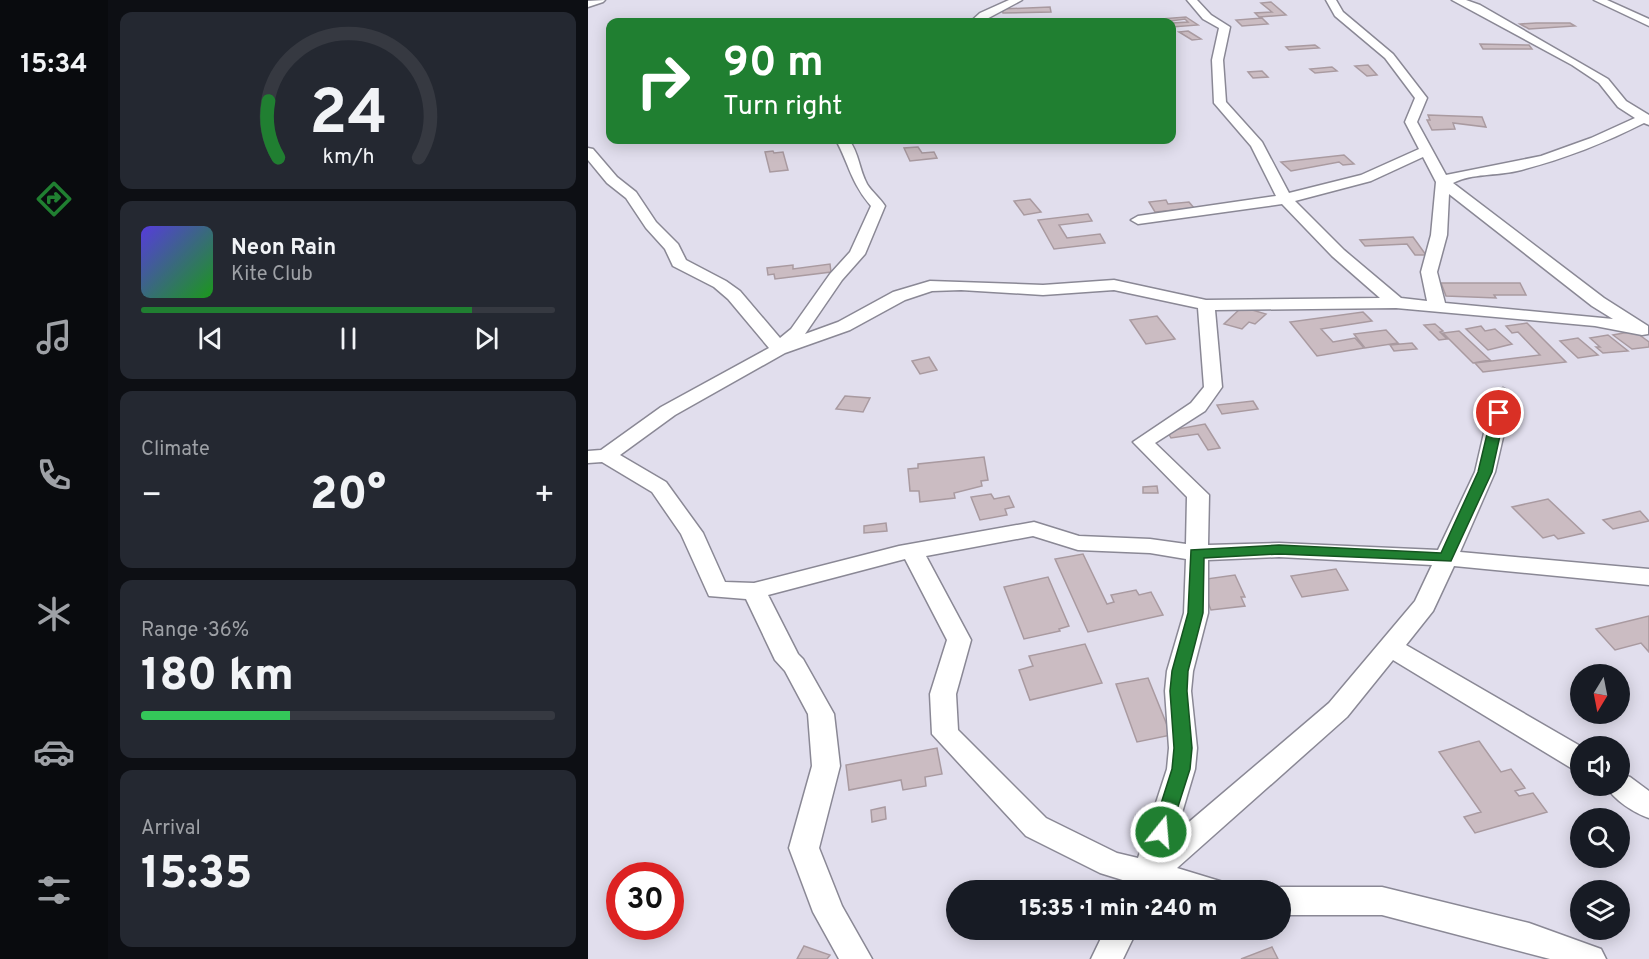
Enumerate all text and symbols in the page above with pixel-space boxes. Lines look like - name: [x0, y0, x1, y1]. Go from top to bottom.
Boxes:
- text: 90 m: [723, 38, 824, 91]
- icon: right: [624, 42, 702, 120]
- text: 15:34: [20, 48, 88, 82]
- text: 24: [309, 77, 387, 156]
- text: Turn right: [723, 90, 842, 124]
- text: km/h: [322, 144, 374, 171]
- icon: directions: [33, 178, 75, 220]
- text: Neon Rain: [231, 235, 336, 262]
- text: Kite Club: [231, 262, 313, 288]
- icon: music: [33, 316, 75, 358]
- icon: previous: [194, 322, 227, 355]
- icon: pause: [332, 322, 365, 355]
- icon: next: [470, 322, 503, 355]
- pin: [1473, 387, 1524, 438]
- icon: arrive: [1482, 396, 1515, 429]
- text: Climate: [141, 437, 210, 463]
- icon: phone: [33, 454, 75, 496]
- text: 20°: [310, 468, 386, 525]
- text: −: [141, 476, 162, 518]
- text: +: [534, 476, 555, 518]
- icon: climate: [33, 593, 75, 635]
- text: Range · 36%: [141, 618, 249, 644]
- text: 180 km: [141, 649, 294, 706]
- north arrow: [1570, 664, 1630, 724]
- map controls: [1570, 664, 1630, 940]
- icon: car: [33, 731, 75, 773]
- button: sound: [1570, 736, 1630, 796]
- position arrow: [1129, 800, 1193, 864]
- button: search: [1570, 808, 1630, 868]
- text: Arrival: [141, 816, 201, 842]
- text: 15:35: [141, 847, 252, 904]
- speed limit sign: 30: [606, 862, 684, 940]
- icon: filters: [33, 869, 75, 911]
- button: layers: [1570, 880, 1630, 940]
- text: 15:35 · 1 min · 240 m: [1019, 896, 1218, 923]

